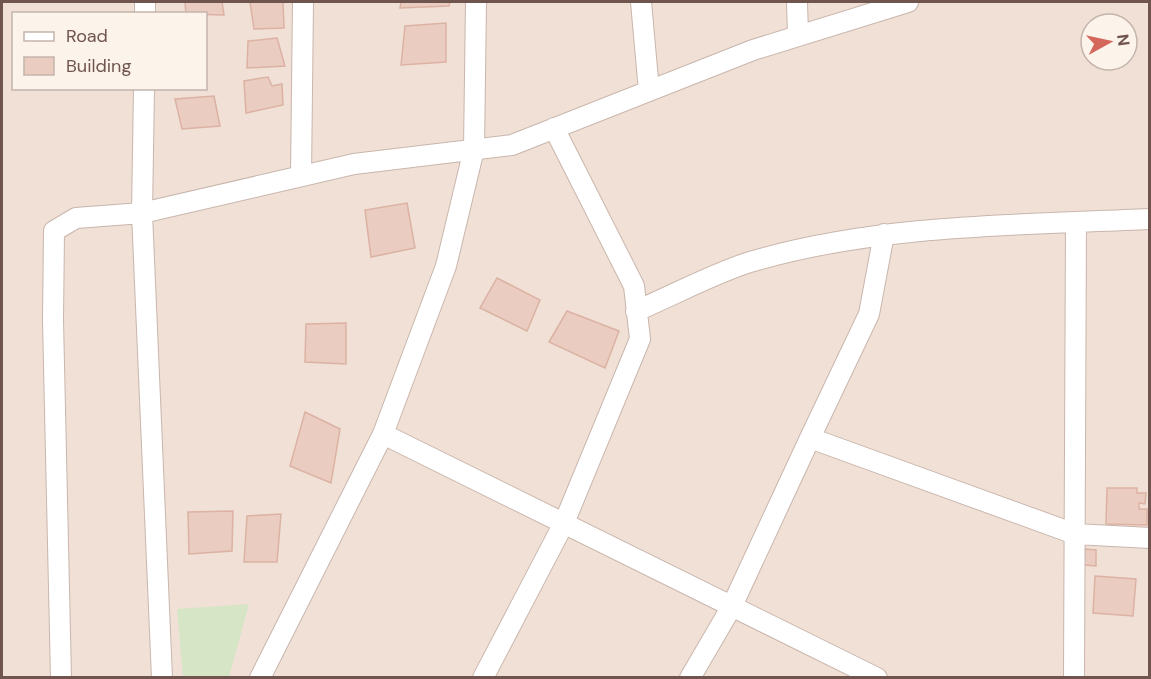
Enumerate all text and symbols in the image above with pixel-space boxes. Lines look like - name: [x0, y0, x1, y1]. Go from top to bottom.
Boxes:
- legend: [12, 12, 207, 90]
- north arrow: [1079, 12, 1139, 72]
- text: Road: [66, 24, 108, 48]
- text: N: [1112, 33, 1135, 47]
- text: Building: [66, 54, 131, 78]

